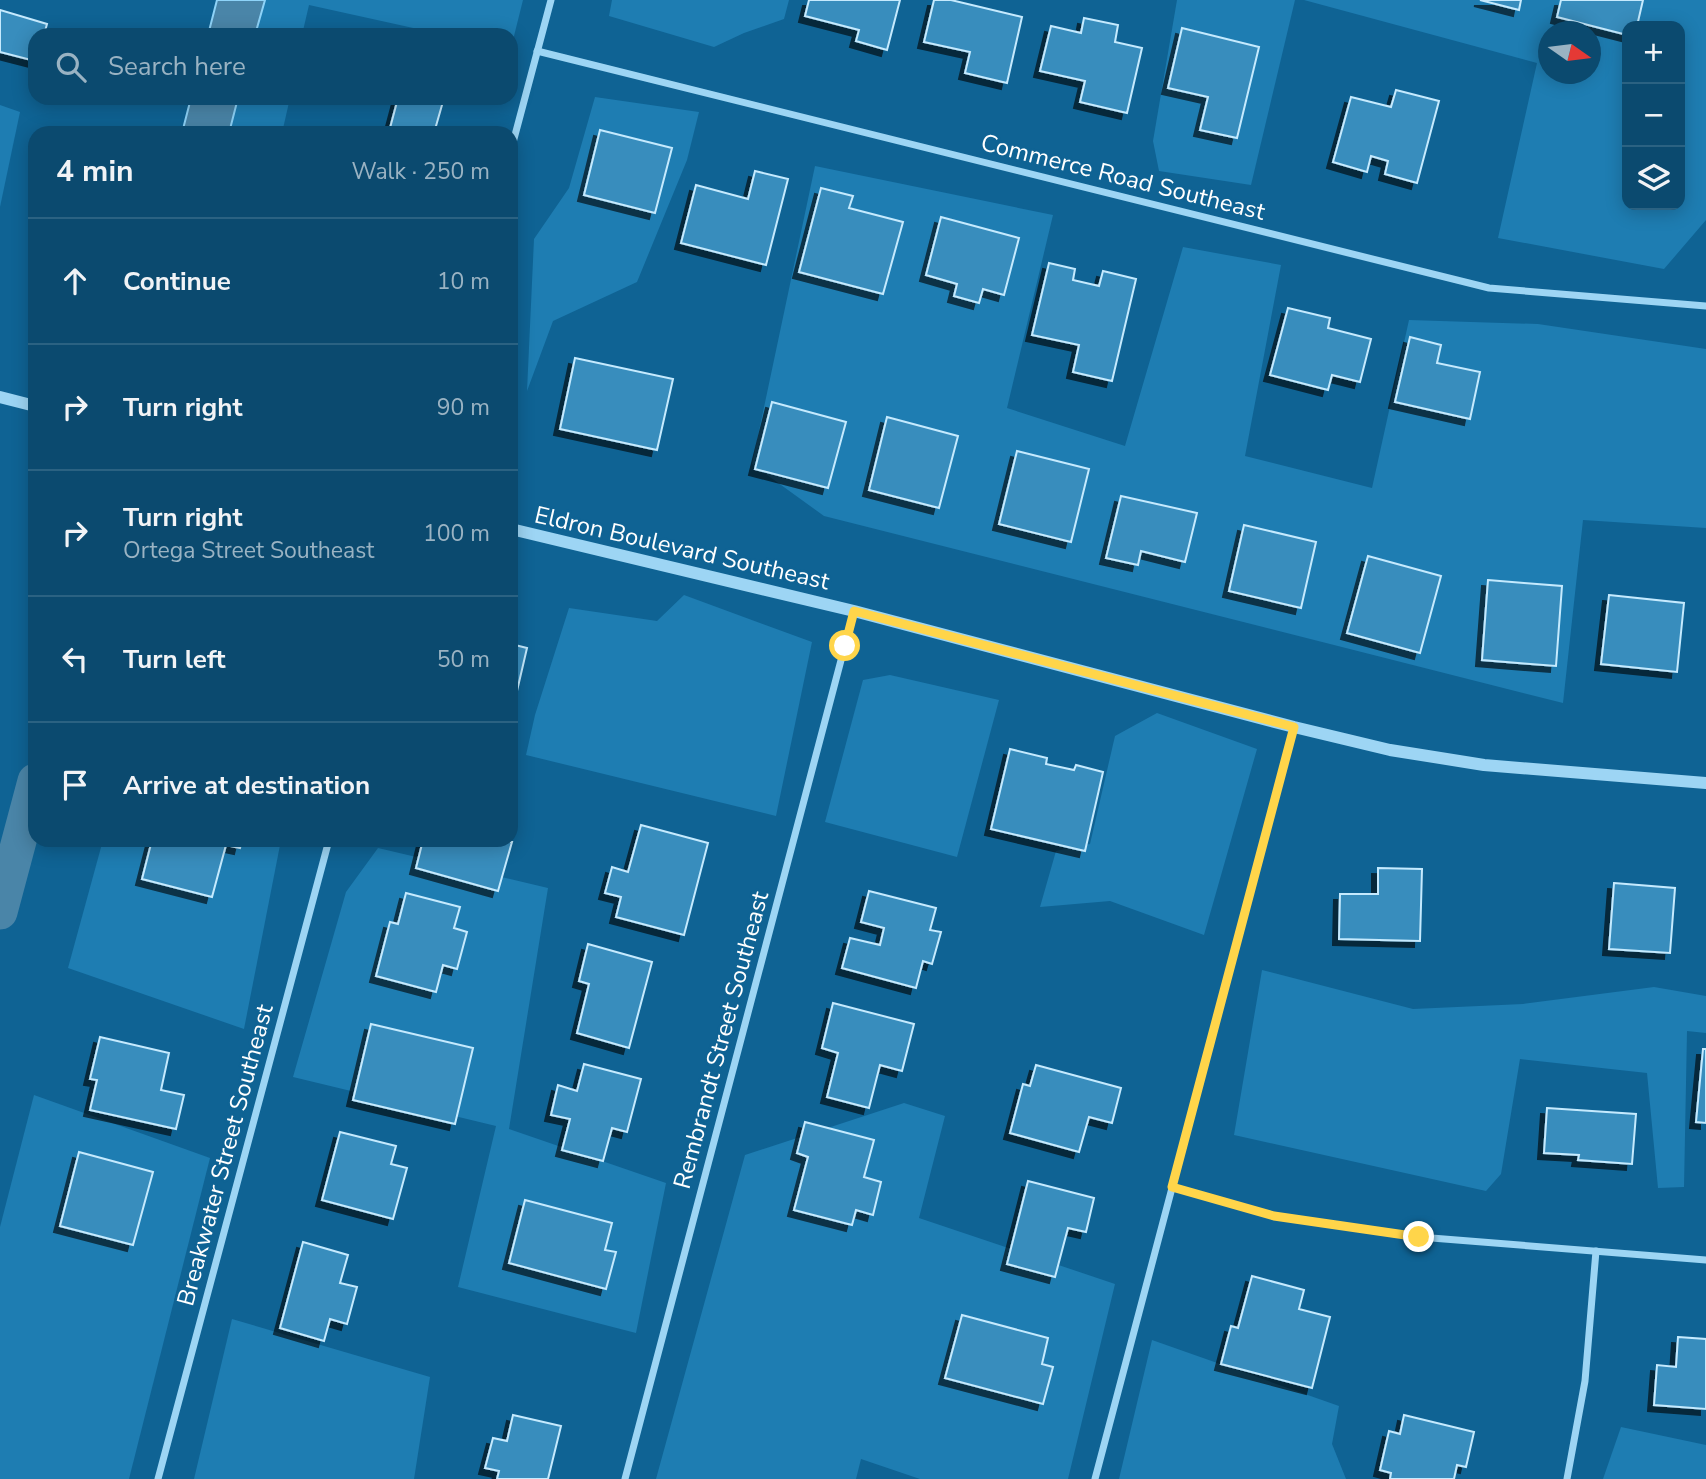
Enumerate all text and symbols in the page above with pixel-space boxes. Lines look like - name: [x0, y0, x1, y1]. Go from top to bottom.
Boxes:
- north arrow: [1538, 21, 1601, 84]
- map controls: [1622, 21, 1685, 210]
- button: +: [1622, 21, 1685, 84]
- search box: [28, 28, 518, 105]
- icon: search: [52, 48, 90, 86]
- text: Search here: [108, 49, 246, 84]
- button: −: [1622, 84, 1685, 147]
- street label: Commerce Road Southeast: [978, 126, 1269, 228]
- button: layers: [1622, 147, 1685, 210]
- text: 4 min: [56, 151, 134, 192]
- text: Walk · 250 m: [351, 156, 490, 187]
- icon: ahead: [56, 262, 94, 300]
- text: Continue: [123, 264, 231, 299]
- text: 10 m: [437, 266, 490, 297]
- icon: right: [56, 388, 94, 426]
- text: Turn right: [123, 390, 242, 425]
- text: 90 m: [437, 392, 490, 423]
- street label: Eldron Boulevard Southeast: [531, 498, 833, 598]
- text: Turn right: [123, 500, 242, 535]
- icon: right: [56, 514, 94, 552]
- text: 100 m: [423, 518, 490, 549]
- text: Ortega Street Southeast: [123, 535, 374, 566]
- route start: [829, 630, 860, 661]
- icon: left: [56, 640, 94, 678]
- text: Turn left: [123, 642, 226, 677]
- text: 50 m: [437, 644, 490, 675]
- icon: arrive: [56, 766, 94, 804]
- text: Arrive at destination: [123, 768, 370, 803]
- street label: Rembrandt Street Southeast: [666, 887, 776, 1192]
- street label: Breakwater Street Southeast: [169, 1000, 281, 1309]
- route end: [1403, 1221, 1434, 1252]

